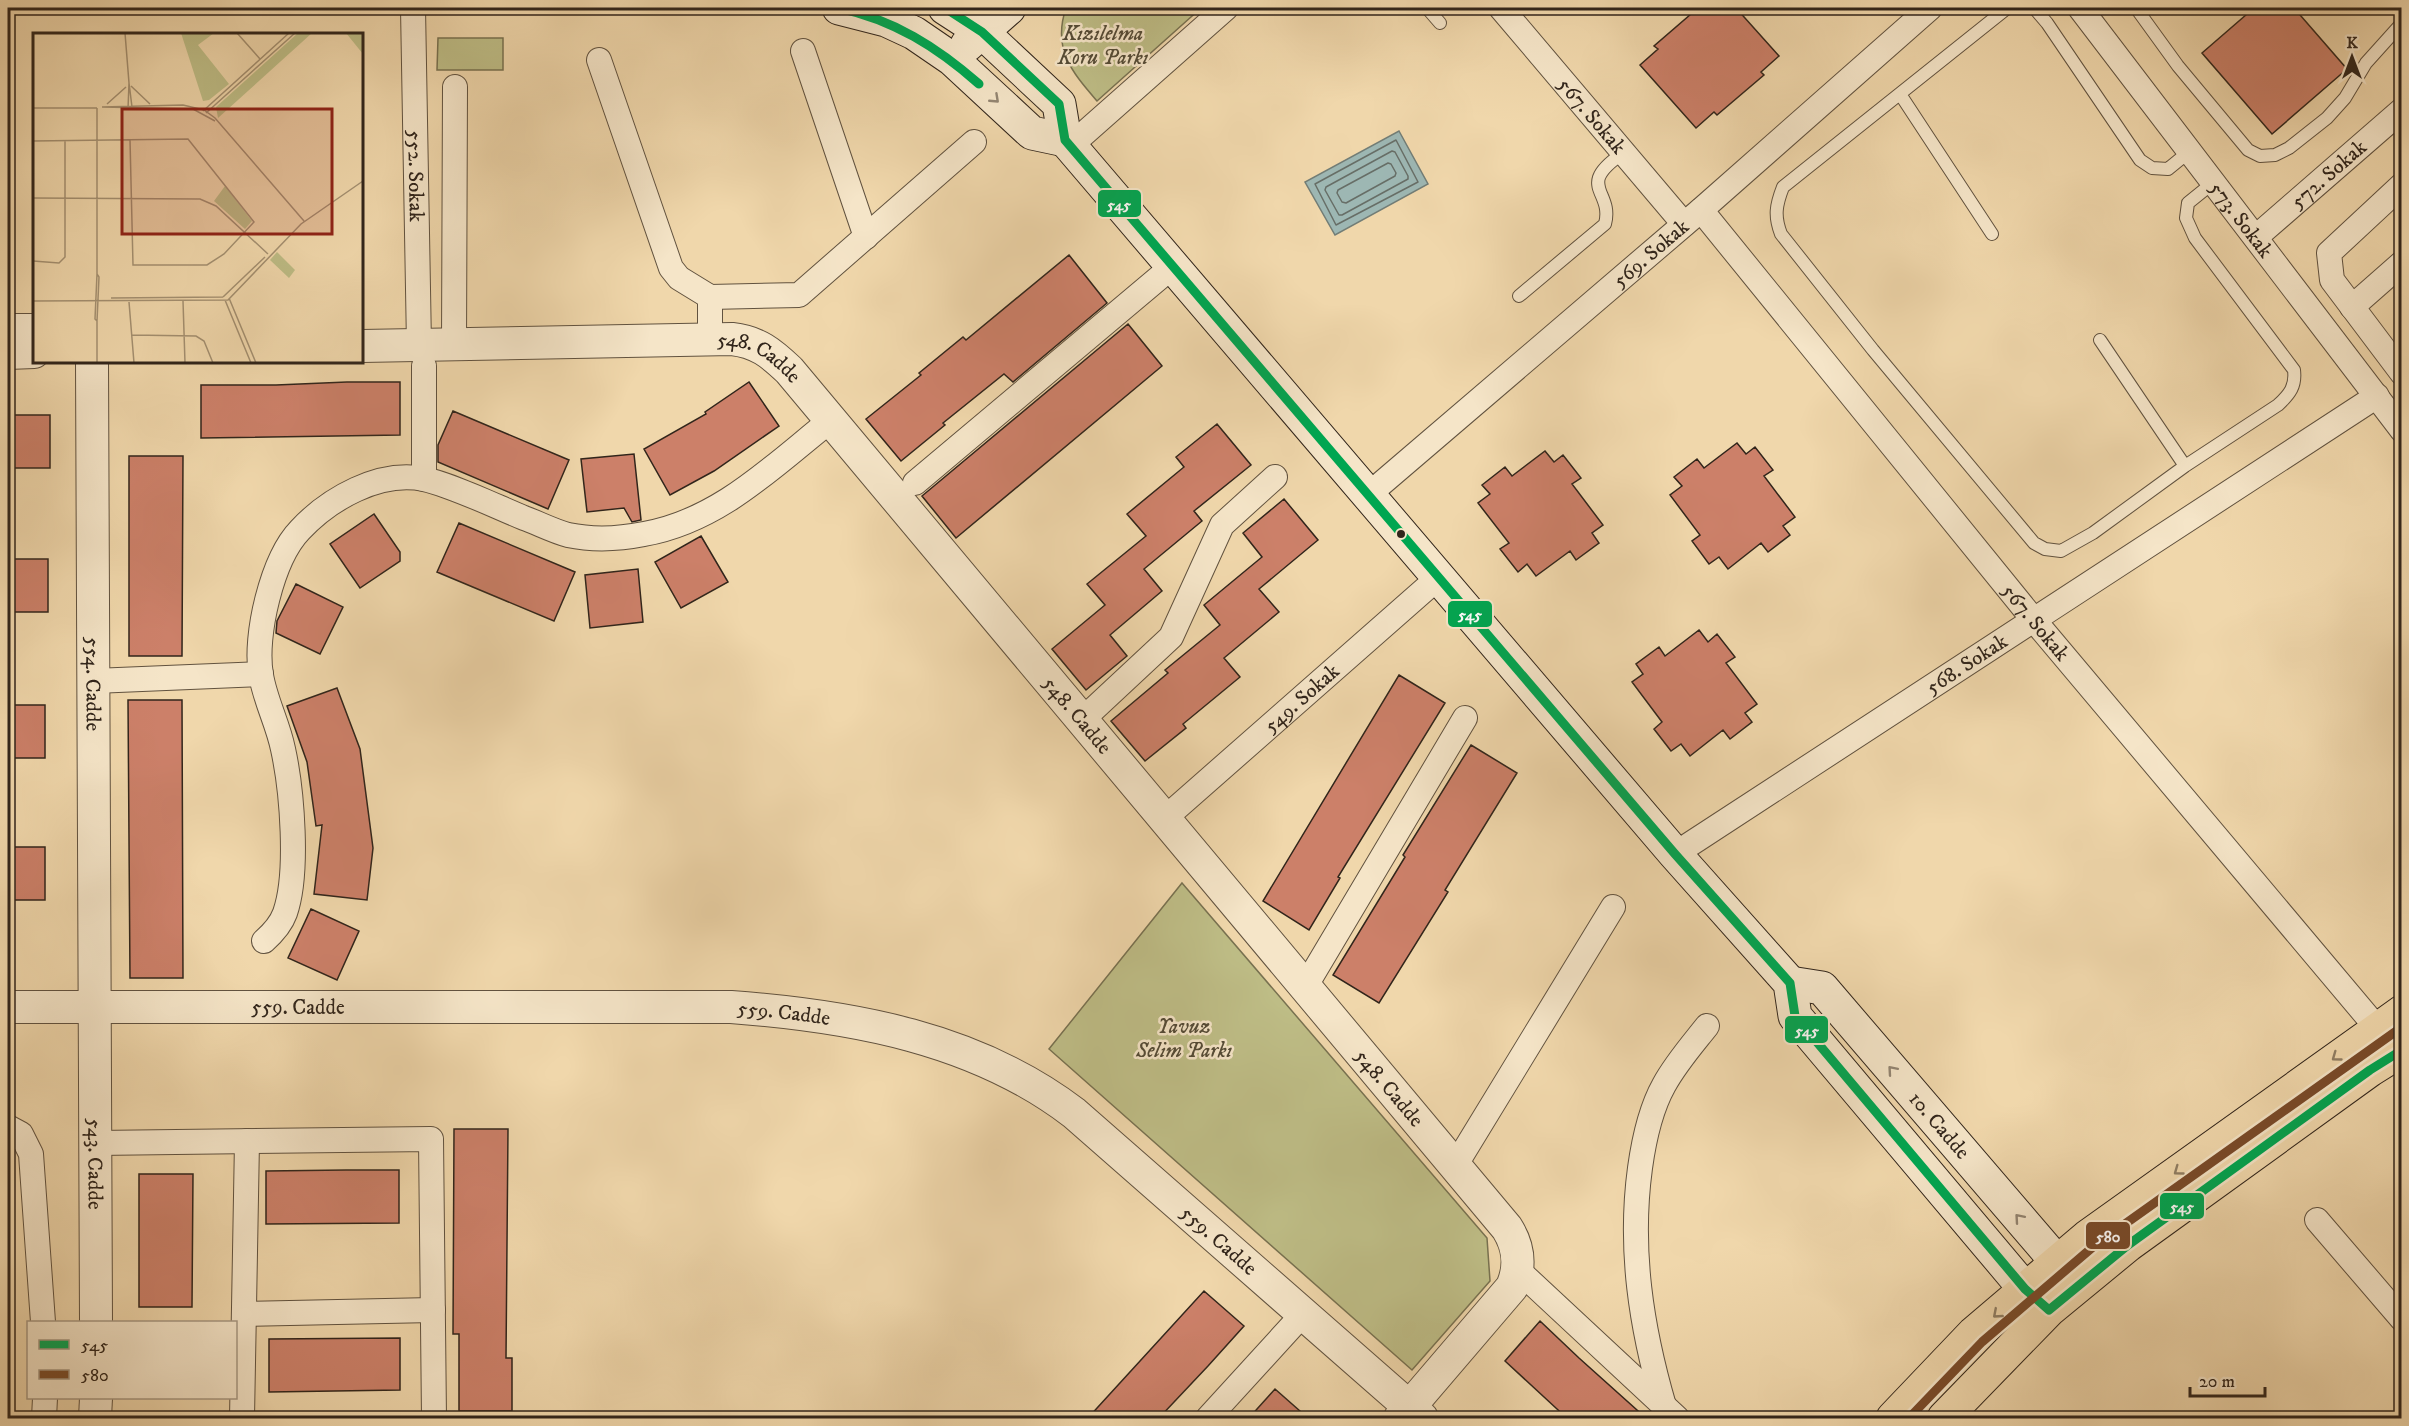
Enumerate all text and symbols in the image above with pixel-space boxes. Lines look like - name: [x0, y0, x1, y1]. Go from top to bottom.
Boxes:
- park label: Kızılelma Koru Parkı: [1057, 21, 1149, 71]
- north arrow: [2322, 27, 2382, 87]
- inset map: [33, 33, 363, 363]
- text: K: [2346, 33, 2358, 53]
- street label: 567. Sokak: [1551, 72, 1632, 160]
- one-way arrow: [989, 92, 999, 103]
- street label: 552. Sokak: [401, 130, 429, 223]
- street label: 572. Sokak: [2286, 134, 2373, 215]
- street label: 573. Sokak: [2203, 176, 2278, 264]
- line badge: 545: [1097, 189, 1142, 218]
- text: 545: [1106, 195, 1131, 215]
- street label: 569. Sokak: [1608, 214, 1695, 294]
- street label: 548. Cadde: [717, 326, 807, 389]
- unlabelled marker: [1395, 528, 1407, 540]
- street label: 567. Sokak: [1996, 579, 2075, 667]
- line badge: 545: [1447, 600, 1493, 628]
- text: 545: [1457, 605, 1482, 625]
- street label: 568. Sokak: [1921, 628, 2013, 701]
- street label: 554. Cadde: [79, 637, 106, 732]
- street label: 549. Sokak: [1259, 658, 1346, 739]
- street label: 548. Cadde: [1037, 671, 1117, 760]
- street label: 559. Cadde: [251, 995, 345, 1021]
- street label: 559. Cadde: [736, 996, 832, 1032]
- park label: Yavuz Selim Parkı: [1135, 1014, 1233, 1064]
- line badge: 545: [1784, 1015, 1829, 1044]
- text: 545: [1794, 1021, 1819, 1041]
- street label: 548. Cadde: [1349, 1044, 1429, 1133]
- one-way arrow: [2332, 1050, 2343, 1061]
- one-way arrow: [1888, 1066, 1899, 1077]
- street label: 10. Cadde: [1903, 1087, 1975, 1165]
- street label: 543. Cadde: [81, 1118, 108, 1210]
- one-way arrow: [2174, 1164, 2185, 1175]
- line badge: 545: [2159, 1192, 2205, 1220]
- text: 545: [2169, 1197, 2194, 1217]
- street label: 559. Cadde: [1175, 1200, 1262, 1282]
- one-way arrow: [2015, 1214, 2026, 1225]
- line badge: 580: [2085, 1221, 2131, 1250]
- text: 580: [2095, 1227, 2121, 1247]
- one-way arrow: [1993, 1307, 2003, 1318]
- legend: [27, 1321, 237, 1399]
- text: 545: [81, 1335, 108, 1357]
- scale bar: [2190, 1360, 2265, 1398]
- text: 580: [81, 1365, 109, 1387]
- text: 20 m: [2199, 1371, 2235, 1393]

